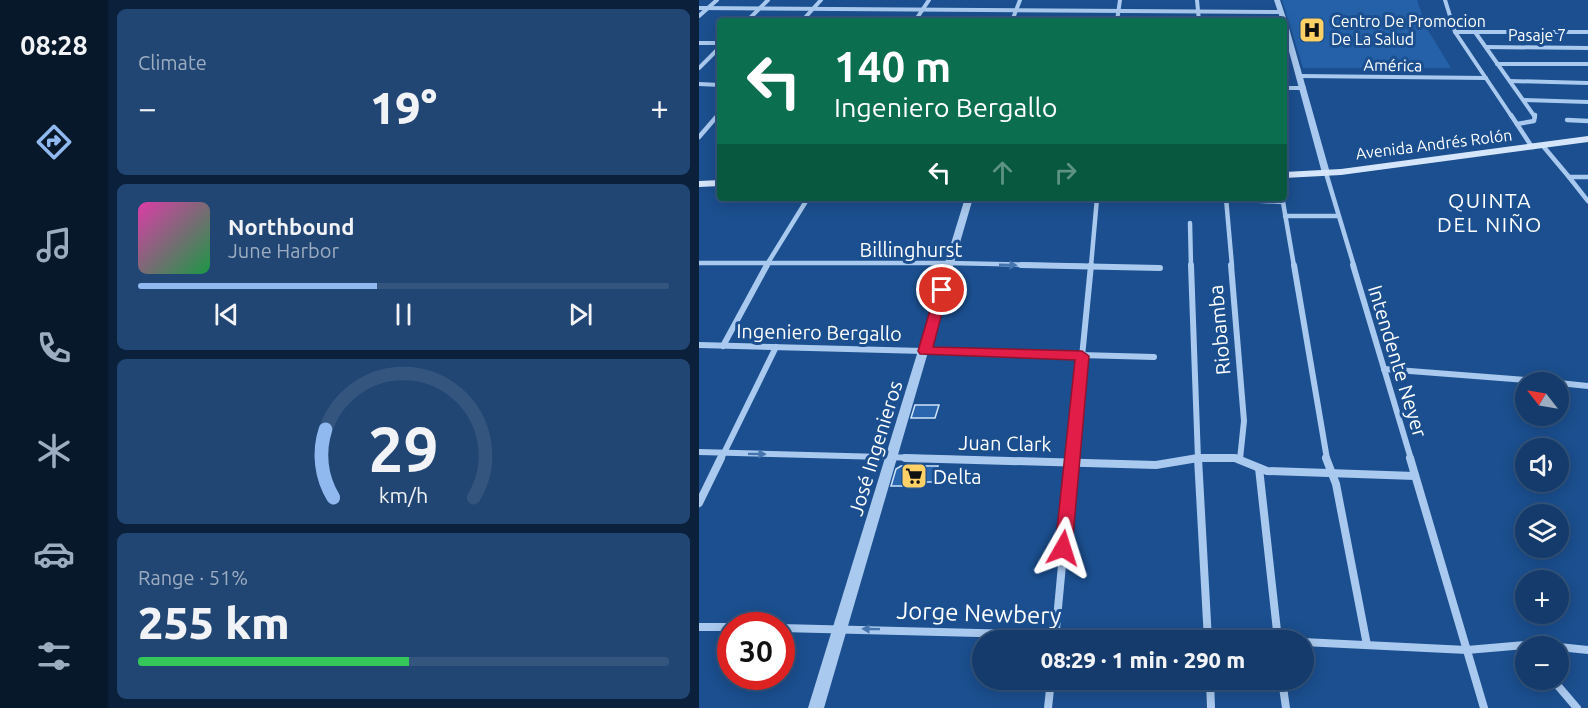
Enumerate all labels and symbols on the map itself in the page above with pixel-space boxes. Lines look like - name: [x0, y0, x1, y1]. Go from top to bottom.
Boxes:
- place label: Centro De Promocion De La Salud: [1331, 12, 1486, 48]
- hospital icon: Centro De Promocion De La Salud: [1297, 15, 1327, 45]
- street label: Pasaje 7: [1508, 26, 1566, 44]
- street label: América: [1364, 55, 1422, 75]
- street label: Avenida Andrés Rolón: [1355, 125, 1513, 163]
- district label: QUINTA DEL NIÑO: [1437, 188, 1543, 236]
- street label: Billinghurst: [860, 238, 963, 261]
- one-way arrow: [998, 260, 1017, 270]
- pin: [916, 264, 967, 315]
- street label: Intendente Neyer: [1364, 282, 1432, 440]
- street label: Riobamba: [1204, 284, 1234, 376]
- street label: Ingeniero Bergallo: [736, 319, 902, 345]
- north arrow: [1515, 372, 1569, 426]
- street label: José Ingenieros: [844, 378, 906, 518]
- street label: Juan Clark: [958, 431, 1052, 455]
- one-way arrow: [748, 449, 767, 459]
- supermarket icon: Delta: [899, 461, 929, 491]
- place label: Delta: [933, 465, 982, 488]
- position arrow: [1031, 516, 1095, 580]
- street label: Jorge Newbery: [896, 597, 1062, 629]
- speed limit sign: 30: [717, 612, 795, 690]
- one-way arrow: [861, 625, 880, 634]

